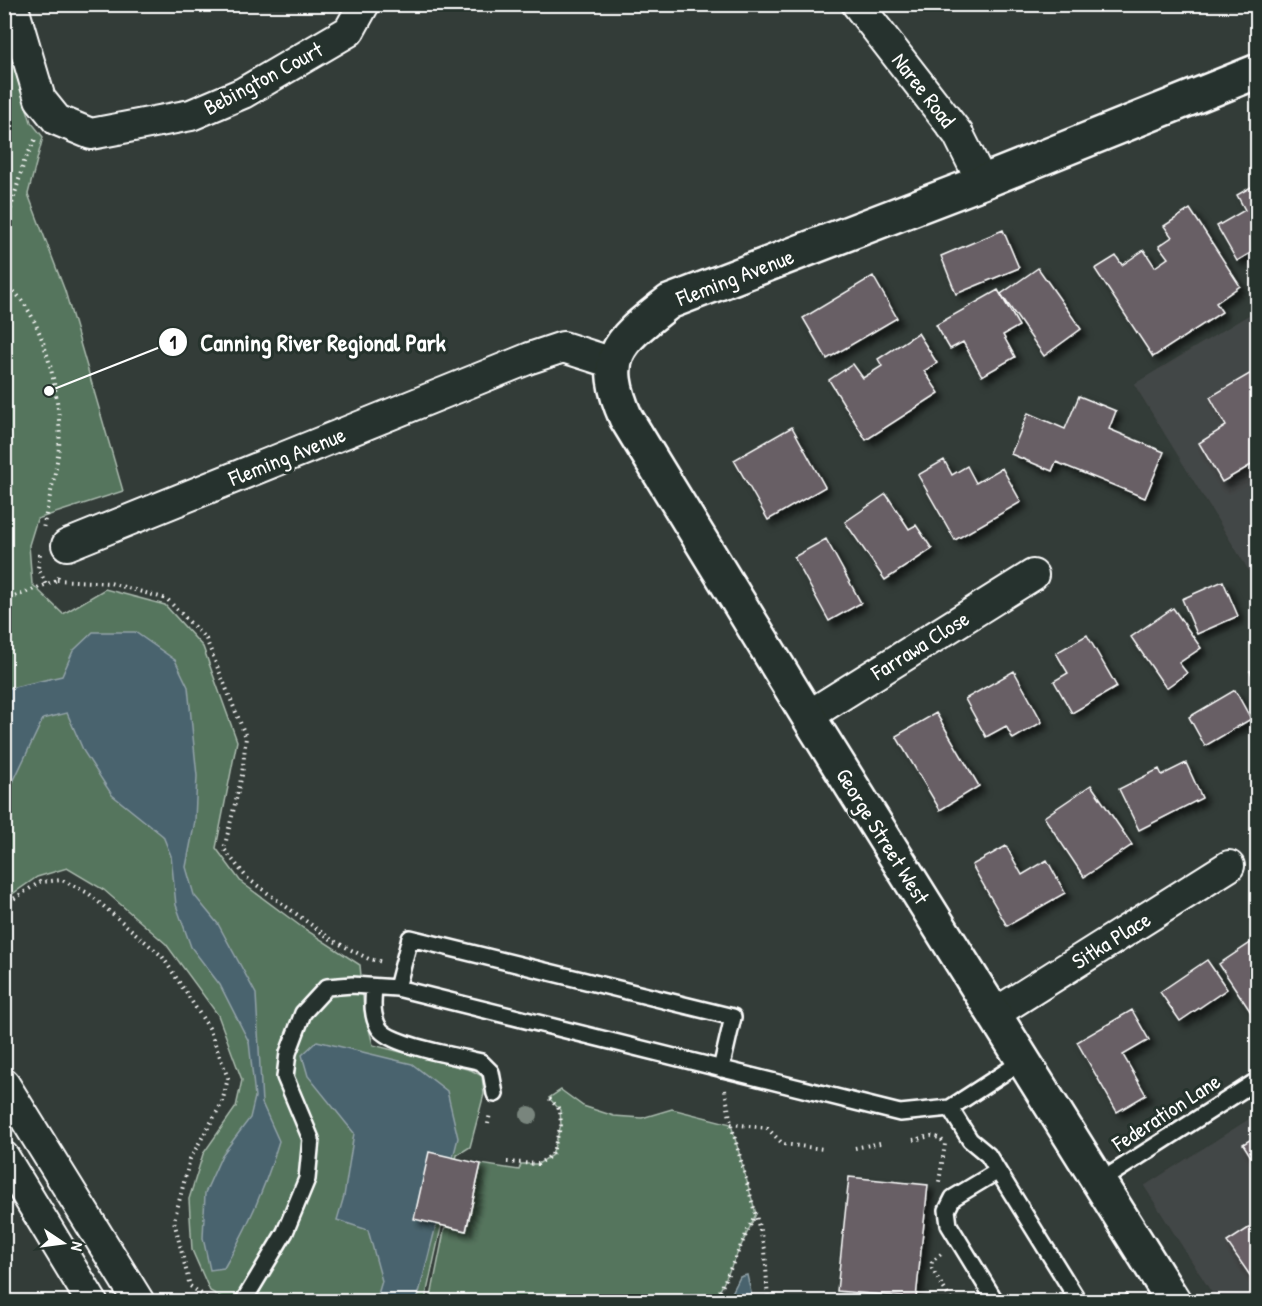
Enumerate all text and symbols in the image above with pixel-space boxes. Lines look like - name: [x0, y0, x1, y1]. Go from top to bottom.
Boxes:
- street label: Bebington Court: [198, 34, 328, 122]
- street label: Naree Road: [885, 46, 963, 134]
- street label: Fleming Avenue: [671, 241, 798, 313]
- callout: Canning River Regional Park: [158, 321, 458, 363]
- text: Canning River Regional Park: [200, 326, 446, 359]
- text: 1: [170, 330, 177, 355]
- street label: Fleming Avenue: [223, 419, 350, 493]
- street label: Farrawa Close: [864, 603, 975, 687]
- street label: George Street West: [829, 762, 937, 910]
- street label: Sitka Place: [1066, 904, 1156, 976]
- street label: Federation Lane: [1105, 1066, 1226, 1159]
- north arrow: [33, 1213, 93, 1273]
- text: N: [66, 1240, 89, 1253]

